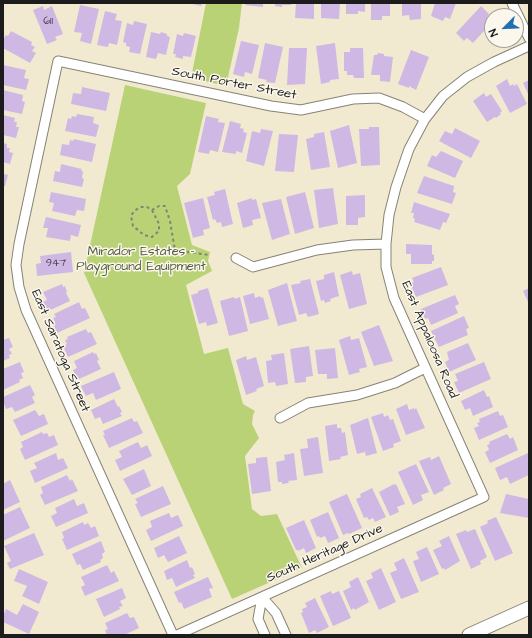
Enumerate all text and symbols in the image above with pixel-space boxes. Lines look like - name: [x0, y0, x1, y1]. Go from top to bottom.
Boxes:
- north arrow: [484, 8, 524, 48]
- house number: 611: [43, 15, 53, 29]
- text: N: [485, 26, 502, 39]
- street label: South Porter Street: [170, 64, 298, 104]
- park label: Mirador Estates - Playground Equipment: [76, 244, 206, 275]
- house number: 947: [46, 257, 66, 271]
- street label: East Appaloosa Road: [397, 279, 461, 401]
- street label: East Saratoga Street: [27, 288, 93, 414]
- street label: South Heritage Drive: [265, 521, 385, 587]

